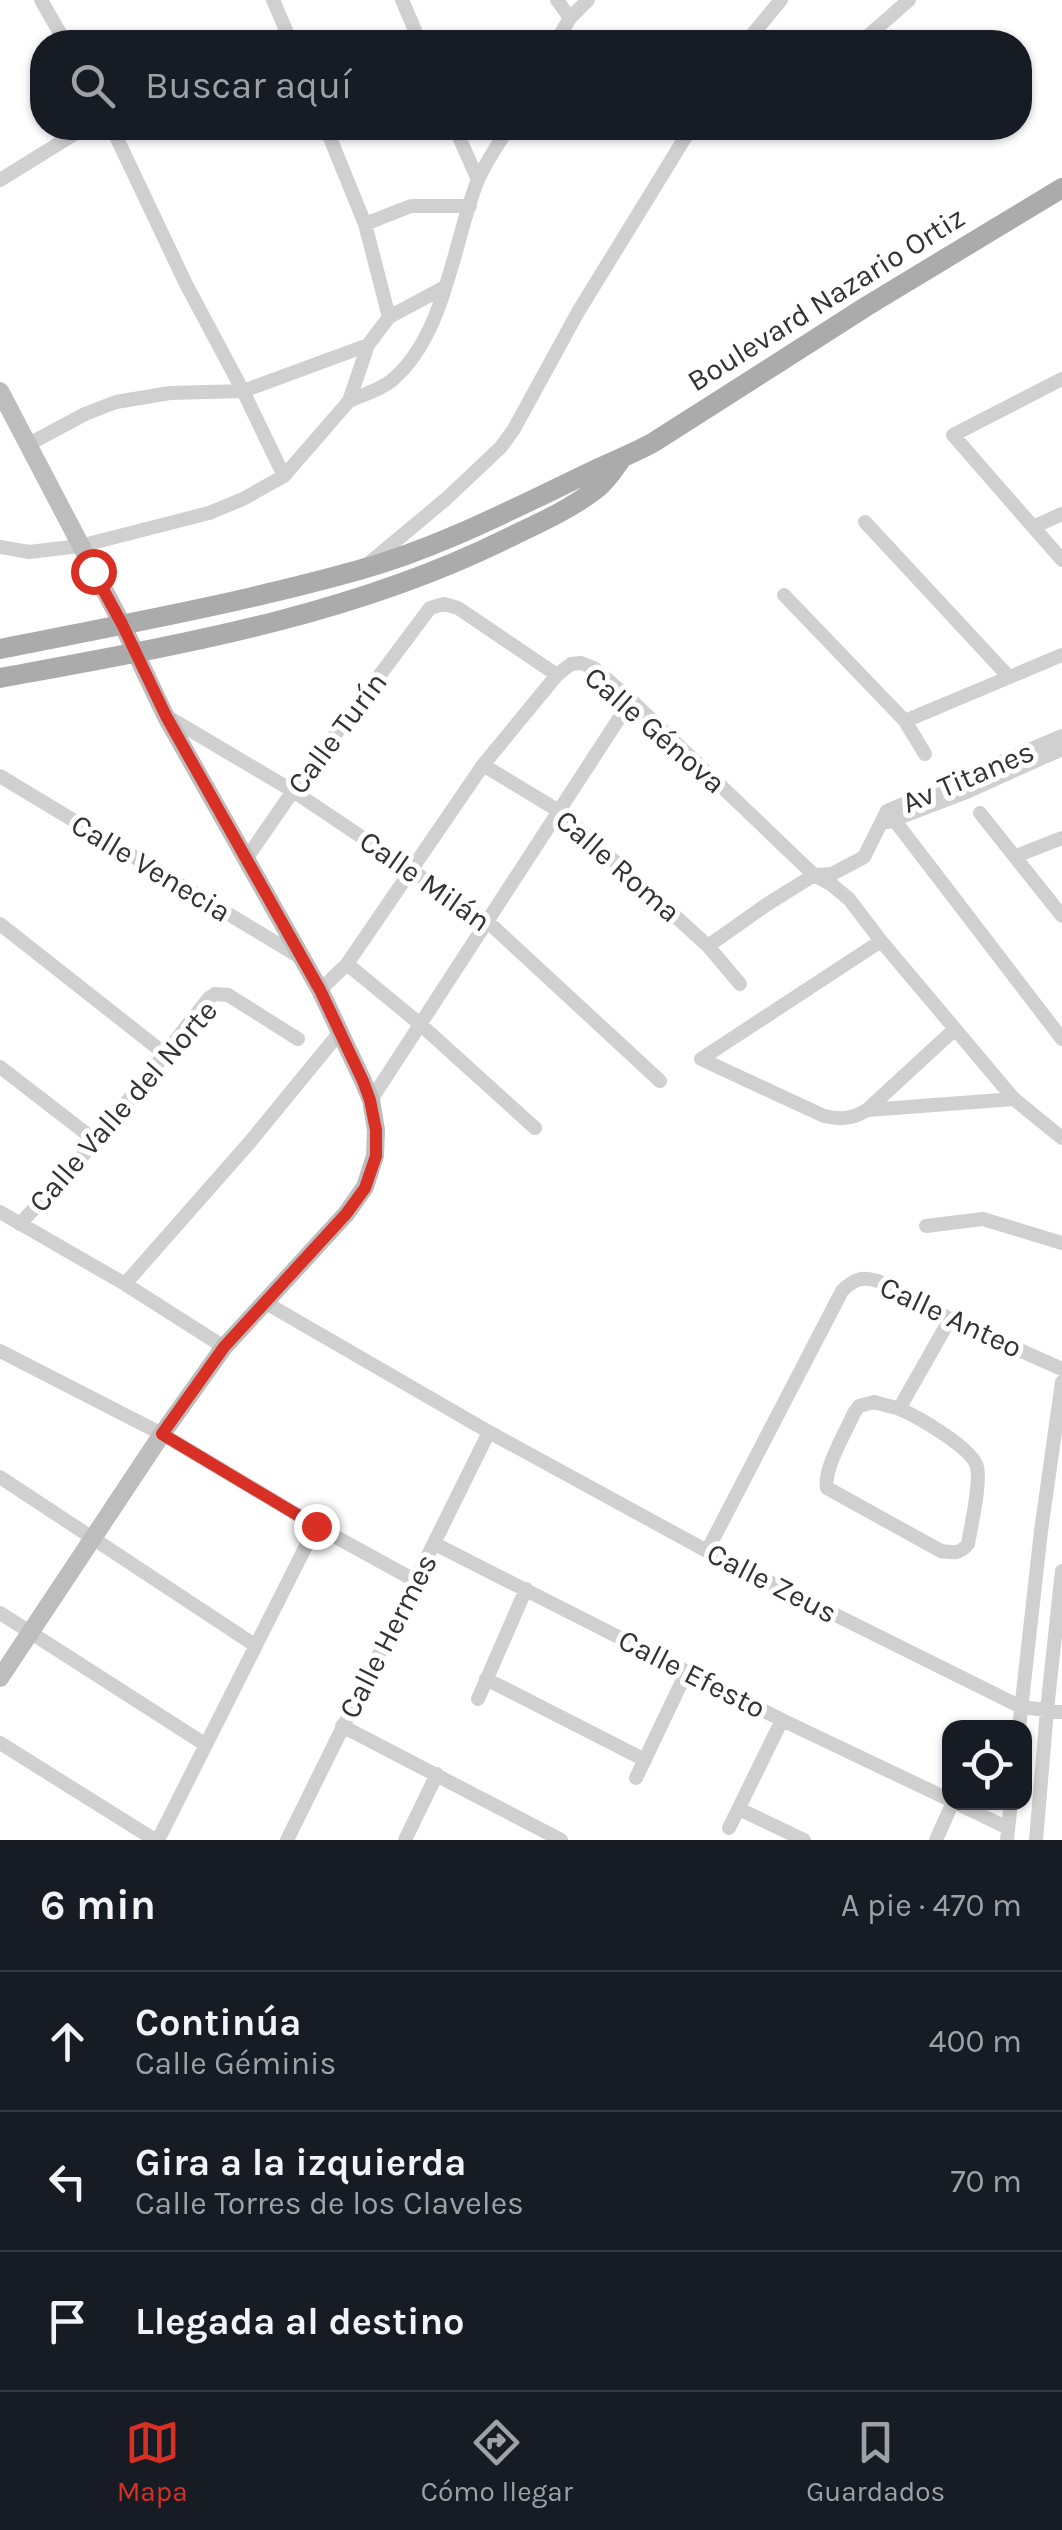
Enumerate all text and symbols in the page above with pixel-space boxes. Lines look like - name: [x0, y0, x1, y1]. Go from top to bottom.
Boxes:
- search box: [30, 30, 1032, 140]
- icon: search: [65, 58, 120, 113]
- text: Buscar aquí: [145, 63, 352, 108]
- street label: Boulevard Nazario Ortiz: [681, 199, 971, 399]
- route start: [71, 549, 117, 595]
- street label: Calle Génova: [577, 659, 733, 801]
- street label: Calle Turín: [280, 665, 394, 801]
- street label: Av Titanes: [897, 733, 1039, 821]
- street label: Calle Roma: [548, 802, 688, 930]
- street label: Calle Venecia: [65, 806, 237, 930]
- street label: Calle Milán: [353, 823, 497, 939]
- street label: Calle Valle del Norte: [21, 993, 225, 1219]
- street label: Calle Anteo: [874, 1268, 1028, 1366]
- route end: [294, 1504, 340, 1550]
- street label: Calle Zeus: [701, 1535, 843, 1631]
- street label: Calle Hermes: [331, 1548, 445, 1724]
- street label: Calle Efesto: [612, 1622, 772, 1726]
- map controls: [942, 1720, 1032, 1810]
- button: locate: [942, 1720, 1032, 1810]
- text: 6 min: [40, 1880, 156, 1930]
- text: A pie · 470 m: [841, 1887, 1022, 1924]
- text: Continúa: [135, 2000, 301, 2045]
- icon: ahead: [40, 2014, 95, 2069]
- text: 400 m: [929, 2023, 1022, 2060]
- text: Calle Géminis: [135, 2045, 336, 2082]
- text: Gira a la izquierda: [135, 2140, 467, 2185]
- icon: left: [40, 2154, 95, 2209]
- text: 70 m: [950, 2163, 1022, 2200]
- text: Calle Torres de los Claveles: [135, 2185, 524, 2222]
- icon: arrive: [40, 2294, 95, 2349]
- text: Llegada al destino: [135, 2299, 465, 2344]
- tab: Mapa: [117, 2415, 188, 2508]
- tab: Cómo llegar: [421, 2415, 573, 2508]
- tab: Guardados: [806, 2415, 945, 2508]

